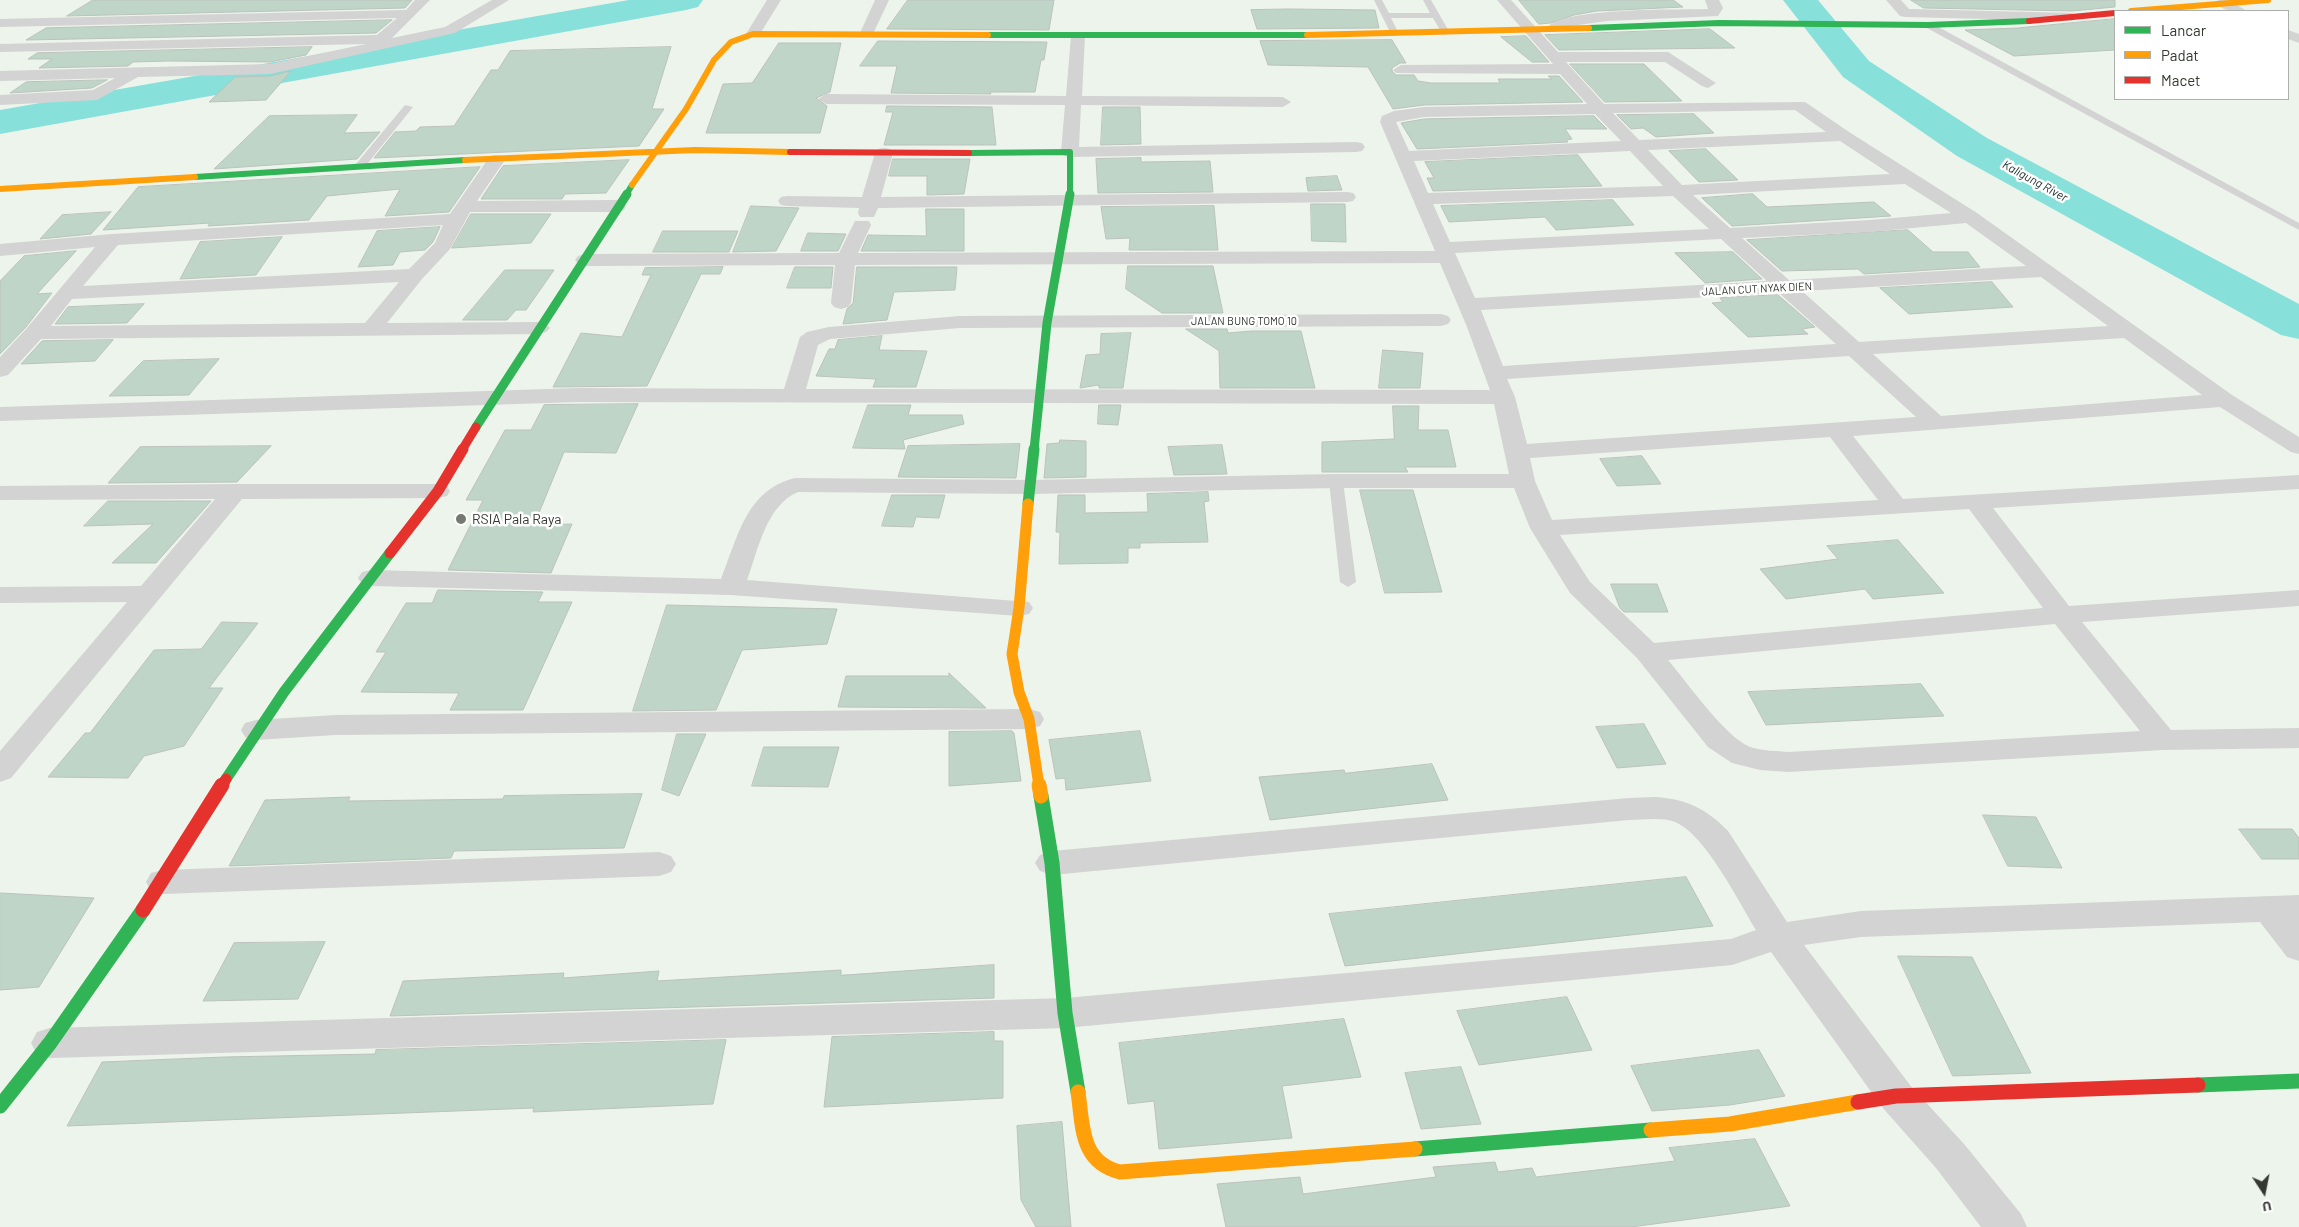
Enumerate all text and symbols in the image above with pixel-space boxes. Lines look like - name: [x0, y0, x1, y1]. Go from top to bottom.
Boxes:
- legend: [2114, 10, 2289, 100]
- text: Lancar: [2161, 21, 2206, 39]
- text: Padat: [2161, 46, 2199, 64]
- text: Macet: [2161, 71, 2201, 89]
- water label: Kaligung River: [2000, 157, 2070, 205]
- street label: JALAN CUT NYAK DIEN: [1702, 280, 1812, 298]
- street label: JALAN BUNG TOMO 10: [1191, 314, 1297, 328]
- place label: RSIA Pala Raya: [472, 511, 561, 527]
- marker: RSIA Pala Raya: [454, 512, 468, 526]
- north arrow: [2239, 1167, 2289, 1217]
- text: U: [2261, 1198, 2273, 1216]

